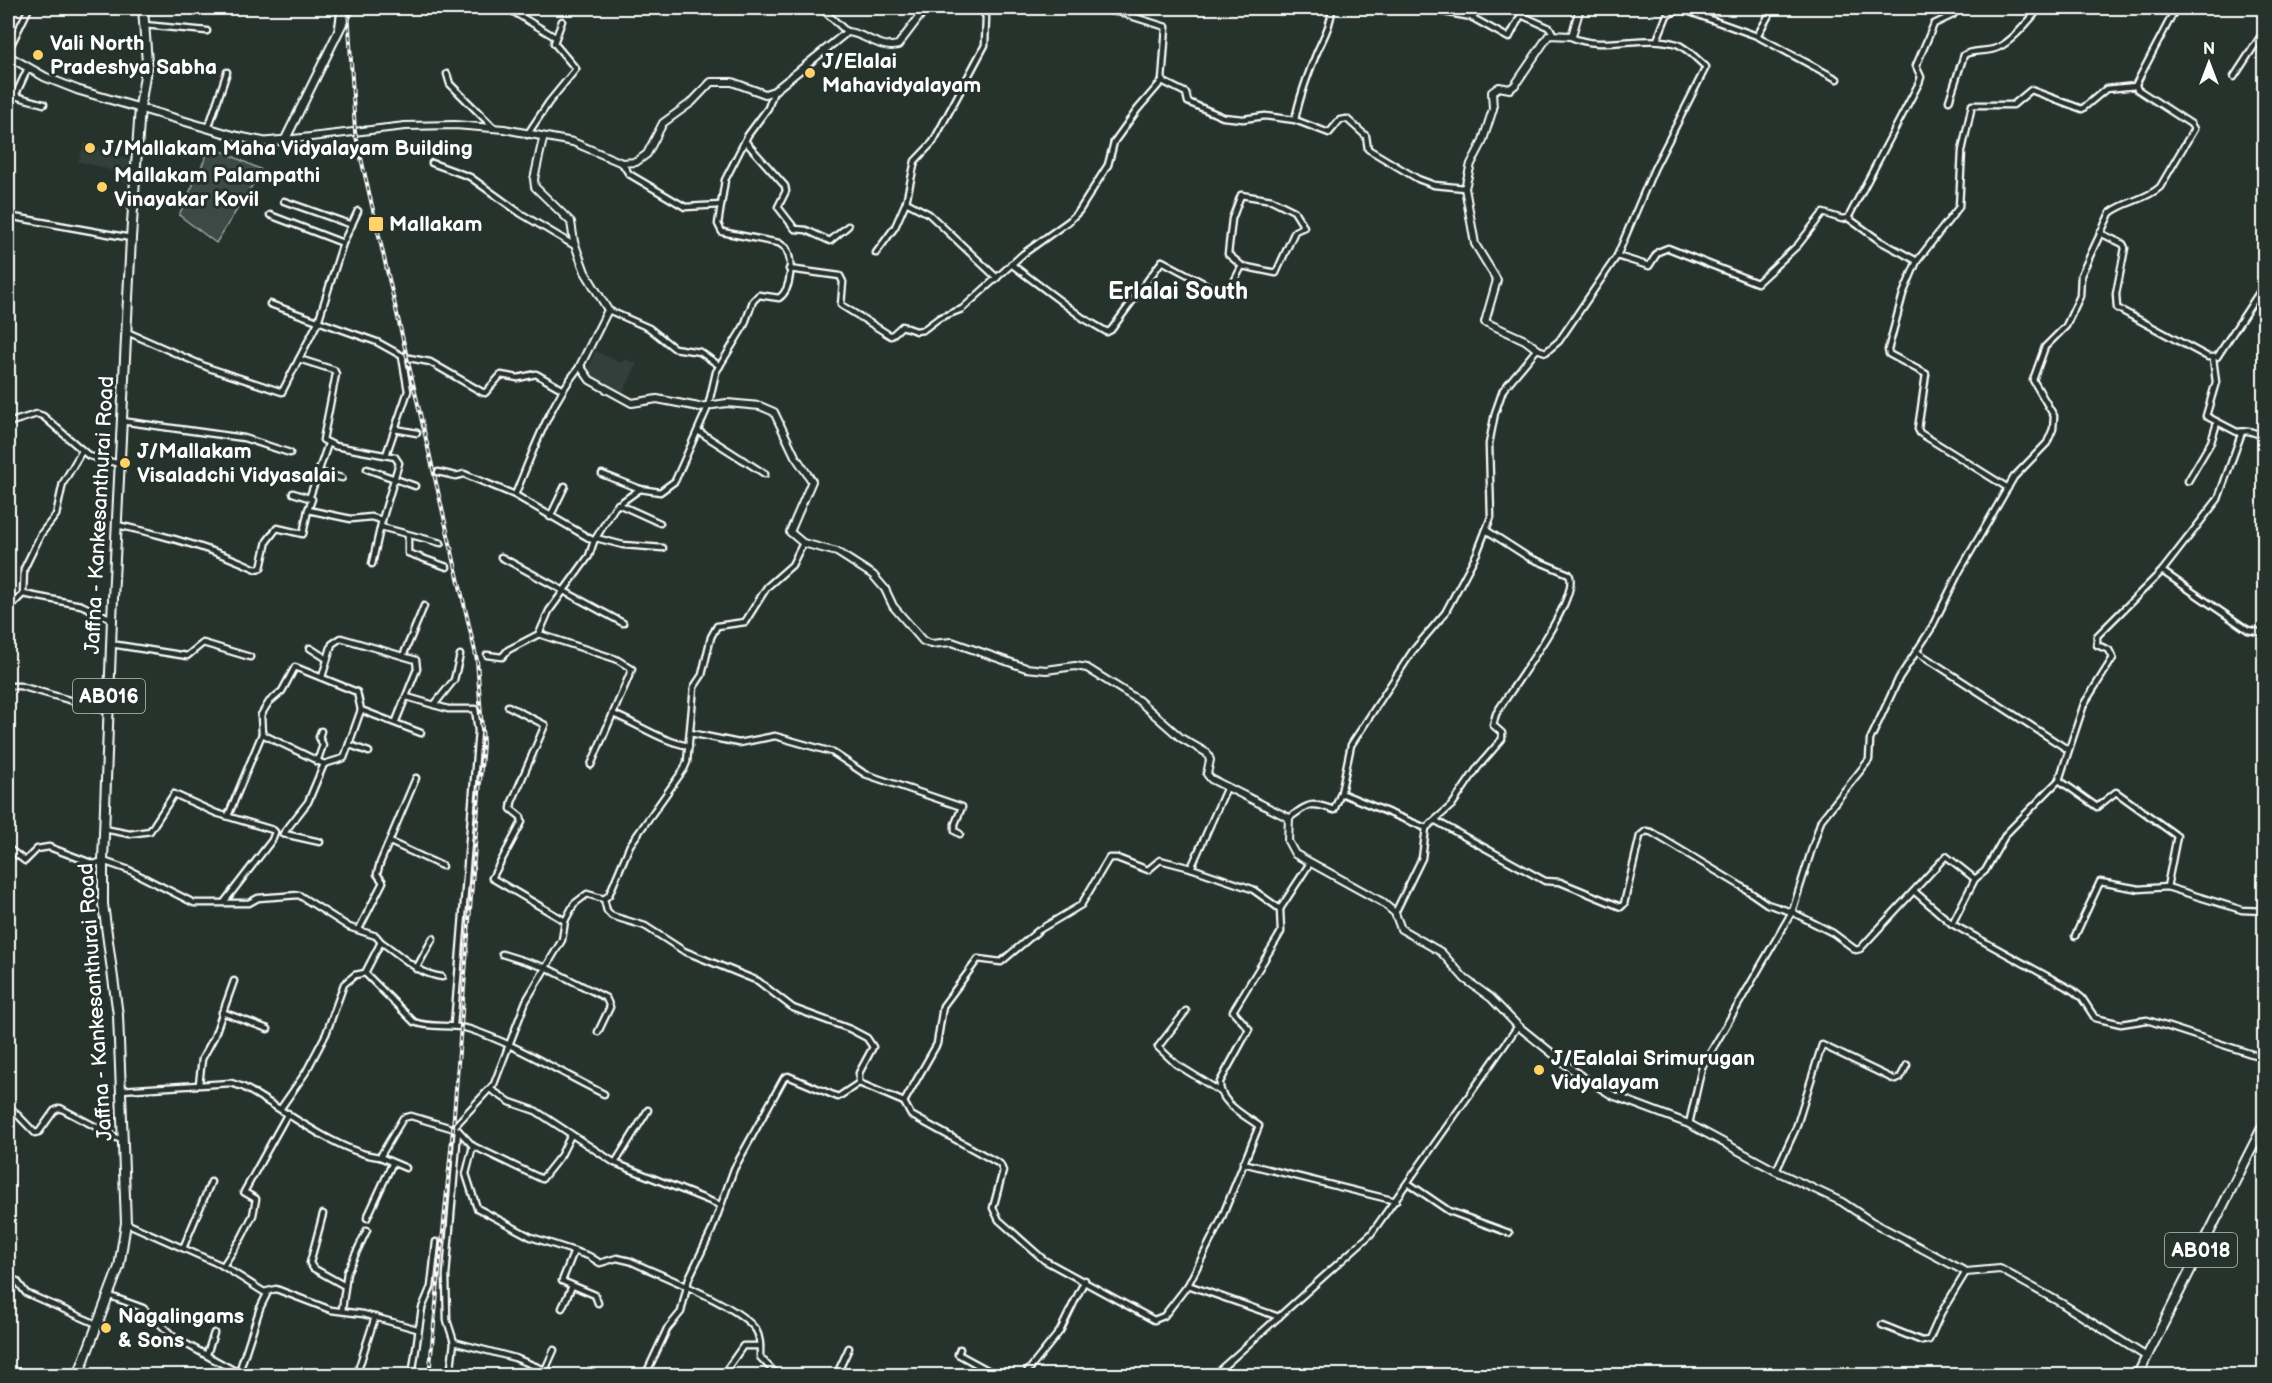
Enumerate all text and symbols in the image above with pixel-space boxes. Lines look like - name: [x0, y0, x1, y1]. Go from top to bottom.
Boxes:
- place label: Vali North Pradeshya Sabha: [50, 31, 217, 80]
- north arrow: [2179, 33, 2239, 93]
- text: N: [2203, 40, 2215, 59]
- marker: Vali North Pradeshya Sabha: [31, 48, 45, 62]
- place label: J/Elalai Mahavidyalayam: [822, 49, 981, 98]
- marker: J/Elalai Mahavidyalayam: [803, 66, 817, 80]
- place label: J/Mallakam Maha Vidyalayam Building: [102, 136, 473, 161]
- marker: J/Mallakam Maha Vidyalayam Building: [83, 141, 97, 155]
- place label: Mallakam Palampathi Vinayakar Kovil: [114, 163, 320, 212]
- marker: Mallakam Palampathi Vinayakar Kovil: [95, 180, 109, 194]
- place label: Mallakam: [389, 212, 482, 237]
- marker: Mallakam: [367, 215, 385, 233]
- district label: Erlalai South: [1108, 277, 1248, 306]
- street label: Jaffna - Kankesanthurai Road: [80, 375, 119, 655]
- place label: J/Mallakam Visaladchi Vidyasalai: [137, 439, 336, 488]
- marker: J/Mallakam Visaladchi Vidyasalai: [118, 456, 132, 470]
- road number: AB016: [73, 679, 145, 713]
- street label: Jaffna - Kankesanthurai Road: [73, 862, 118, 1142]
- place label: J/Ealalai Srimurugan Vidyalayam: [1551, 1046, 1755, 1095]
- marker: J/Ealalai Srimurugan Vidyalayam: [1532, 1063, 1546, 1077]
- road number: AB018: [2165, 1233, 2237, 1267]
- place label: Nagalingams & Sons: [118, 1304, 244, 1353]
- marker: Nagalingams & Sons: [99, 1321, 113, 1335]

